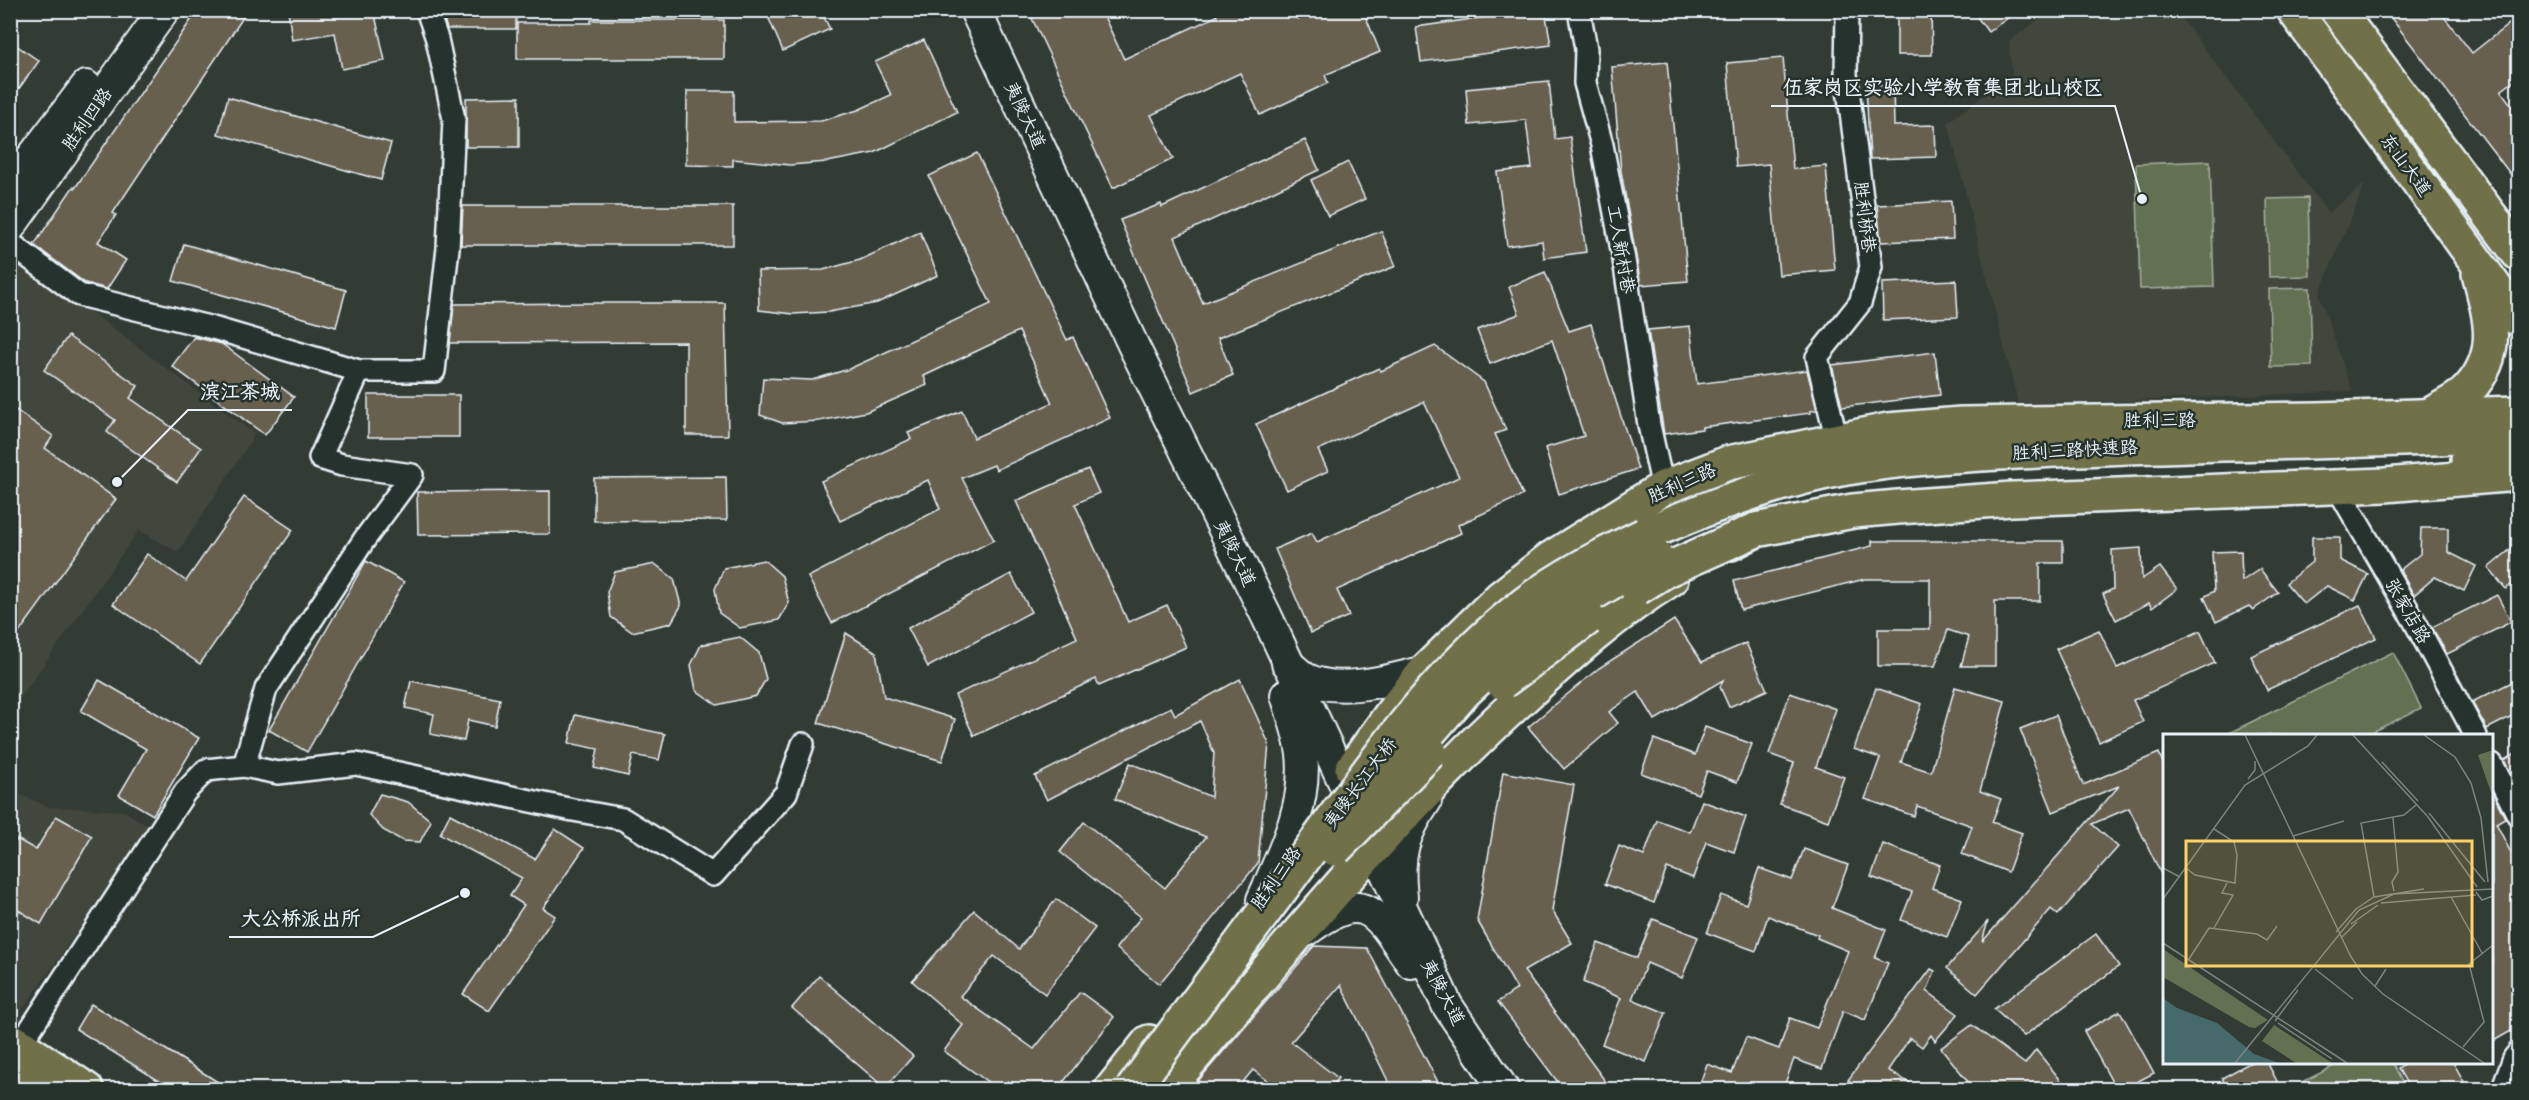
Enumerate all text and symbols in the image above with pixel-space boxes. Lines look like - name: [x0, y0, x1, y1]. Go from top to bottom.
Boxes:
- callout: 伍家岗区实验小学教育集团北山校区: [1771, 68, 2115, 106]
- text: 伍家岗区实验小学教育集团北山校区: [1783, 71, 2103, 101]
- street label: 夷陵大道: [999, 76, 1054, 153]
- street label: 胜利四路: [54, 81, 117, 155]
- street label: 东山大道: [2375, 127, 2439, 201]
- street label: 胜利桥巷: [1849, 179, 1884, 254]
- street label: 工人新村巷: [1601, 202, 1644, 295]
- callout: 滨江茶城: [188, 372, 292, 410]
- text: 滨江茶城: [200, 375, 280, 405]
- street label: 胜利三路: [2124, 405, 2196, 432]
- street label: 胜利三路快速路: [2011, 432, 2139, 465]
- street label: 胜利三路: [1643, 455, 1720, 509]
- street label: 夷陵大道: [1208, 514, 1264, 591]
- street label: 张家店路: [2380, 572, 2439, 648]
- street label: 夷陵长江大桥: [1316, 731, 1402, 833]
- inset map: [2163, 734, 2493, 1064]
- street label: 胜利三路: [1243, 840, 1306, 914]
- callout: 大公桥派出所: [229, 899, 373, 937]
- text: 大公桥派出所: [241, 902, 361, 932]
- street label: 夷陵大道: [1416, 953, 1473, 1029]

